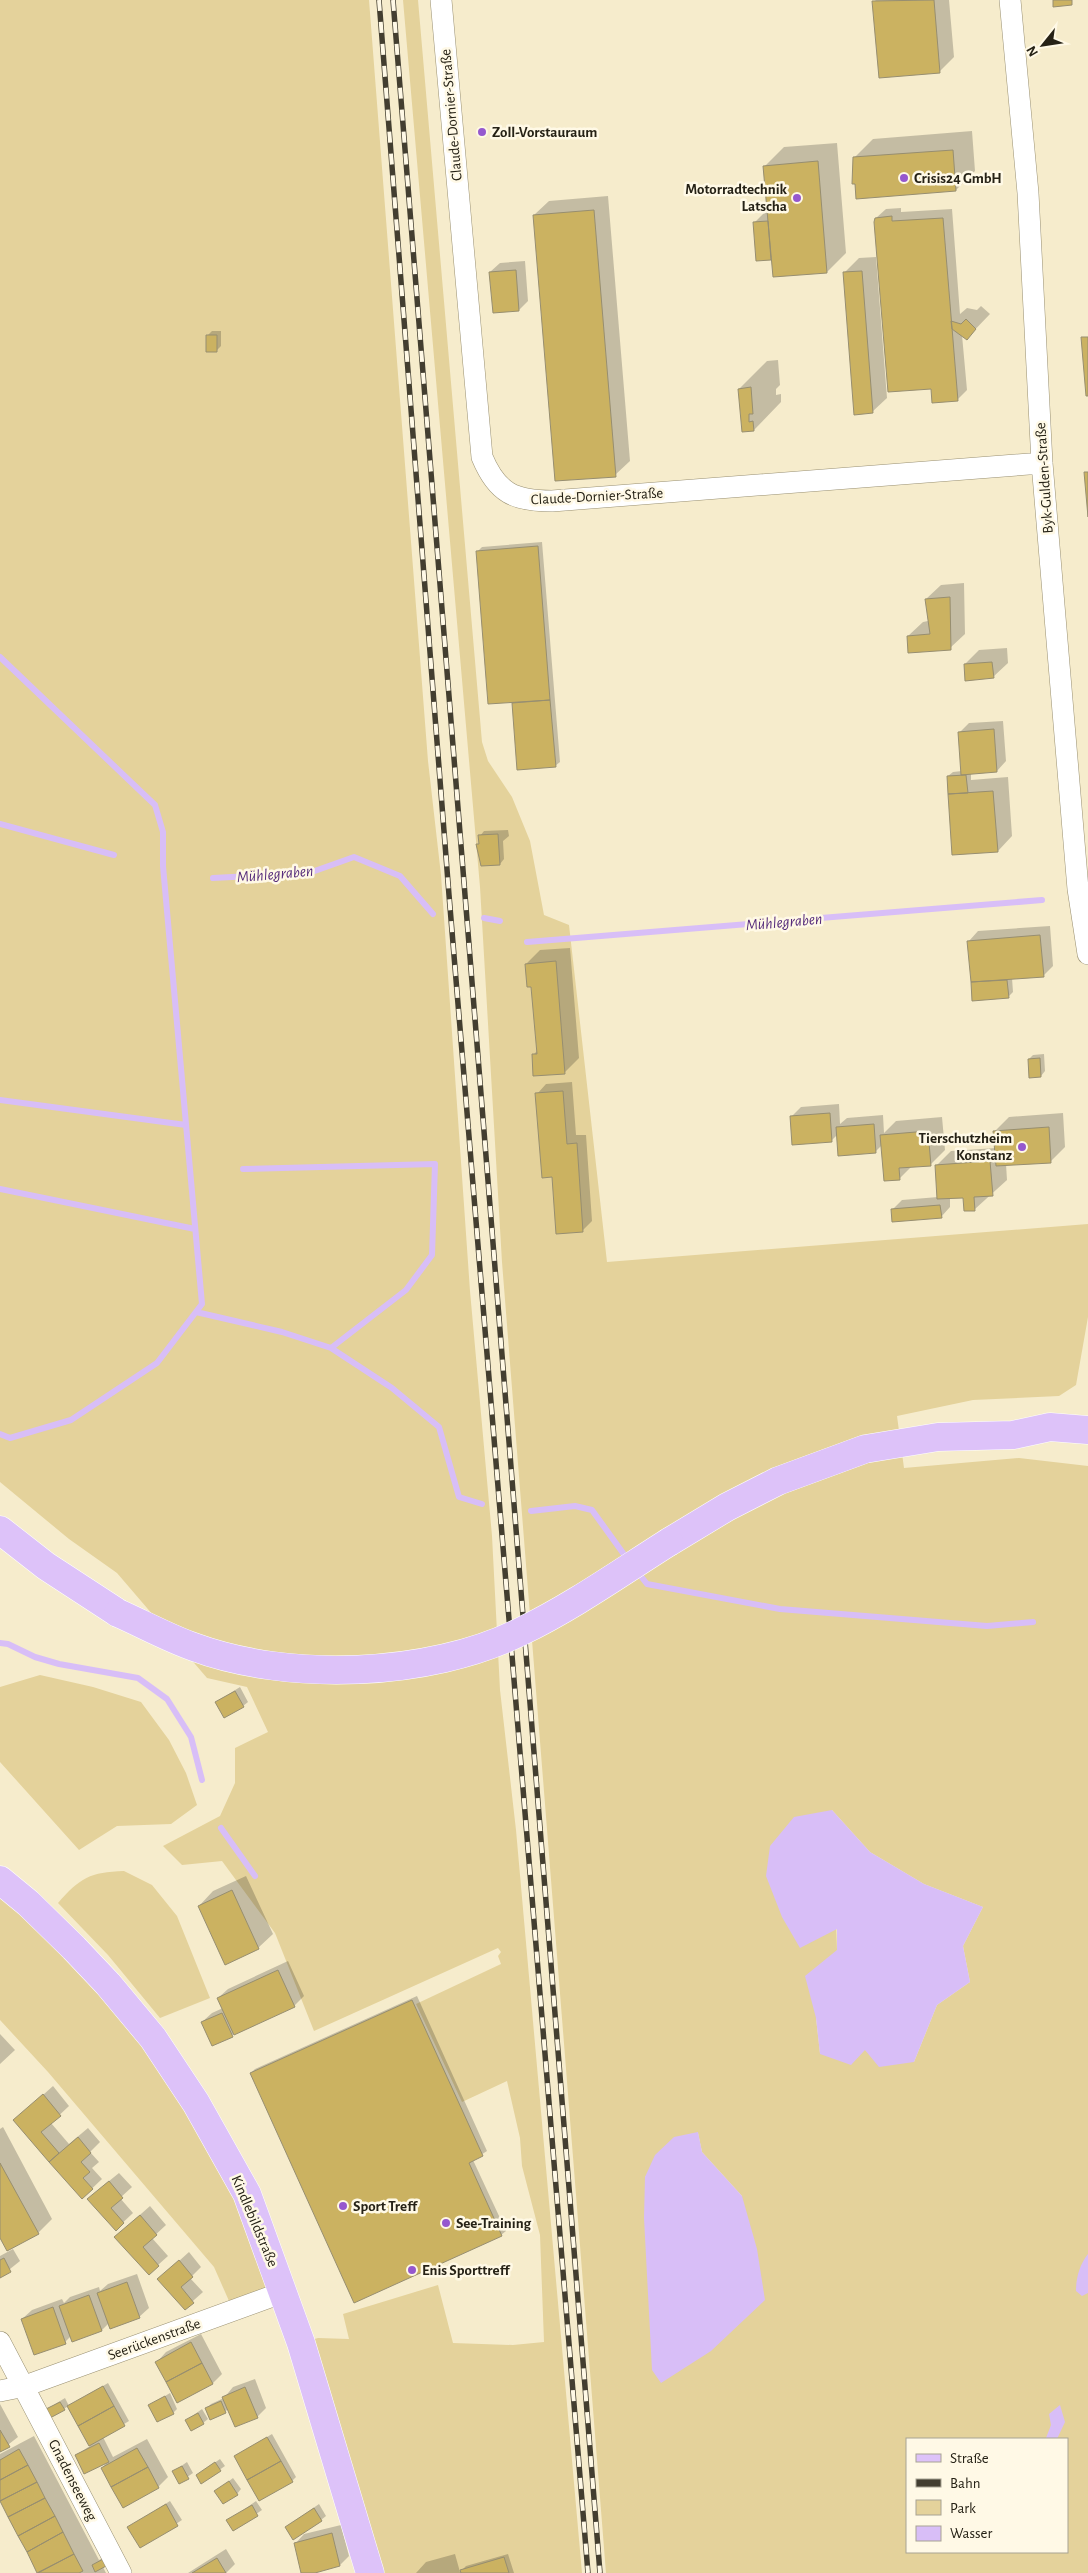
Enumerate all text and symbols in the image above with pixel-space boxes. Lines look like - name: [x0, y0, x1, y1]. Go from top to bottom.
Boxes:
- north arrow: [1018, 20, 1068, 70]
- text: N: [1024, 43, 1041, 59]
- street label: Claude-Dornier-Straße: [438, 48, 465, 182]
- place label: Zoll-Vorstauraum: [492, 125, 597, 140]
- marker: Zoll-Vorstauraum: [476, 126, 488, 138]
- place label: Crisis24 GmbH: [914, 171, 1002, 186]
- marker: Crisis24 GmbH: [898, 172, 910, 184]
- place label: Motorradtechnik Latscha: [685, 182, 788, 214]
- marker: Motorradtechnik Latscha: [791, 192, 803, 204]
- street label: Byk-Gulden-Straße: [1033, 422, 1056, 534]
- street label: Claude-Dornier-Straße: [530, 486, 664, 507]
- water label: Mühlegraben: [236, 863, 314, 885]
- water label: Mühlegraben: [745, 911, 823, 933]
- place label: Tierschutzheim Konstanz: [918, 1131, 1012, 1163]
- marker: Tierschutzheim Konstanz: [1016, 1141, 1028, 1153]
- street label: Kindlebildstraße: [228, 2173, 281, 2269]
- place label: Sport Treff: [353, 2199, 418, 2214]
- marker: Sport Treff: [337, 2200, 349, 2212]
- place label: See-Training: [456, 2216, 532, 2231]
- marker: See-Training: [440, 2217, 452, 2229]
- place label: Enis Sporttreff: [422, 2263, 510, 2278]
- marker: Enis Sporttreff: [406, 2264, 418, 2276]
- street label: Seerückenstraße: [106, 2316, 203, 2363]
- street label: Gnadenseeweg: [46, 2437, 100, 2524]
- legend: [906, 2438, 1068, 2553]
- text: Straße: [950, 2451, 989, 2466]
- text: Bahn: [950, 2476, 980, 2491]
- text: Park: [950, 2501, 976, 2516]
- text: Wasser: [950, 2526, 993, 2541]

